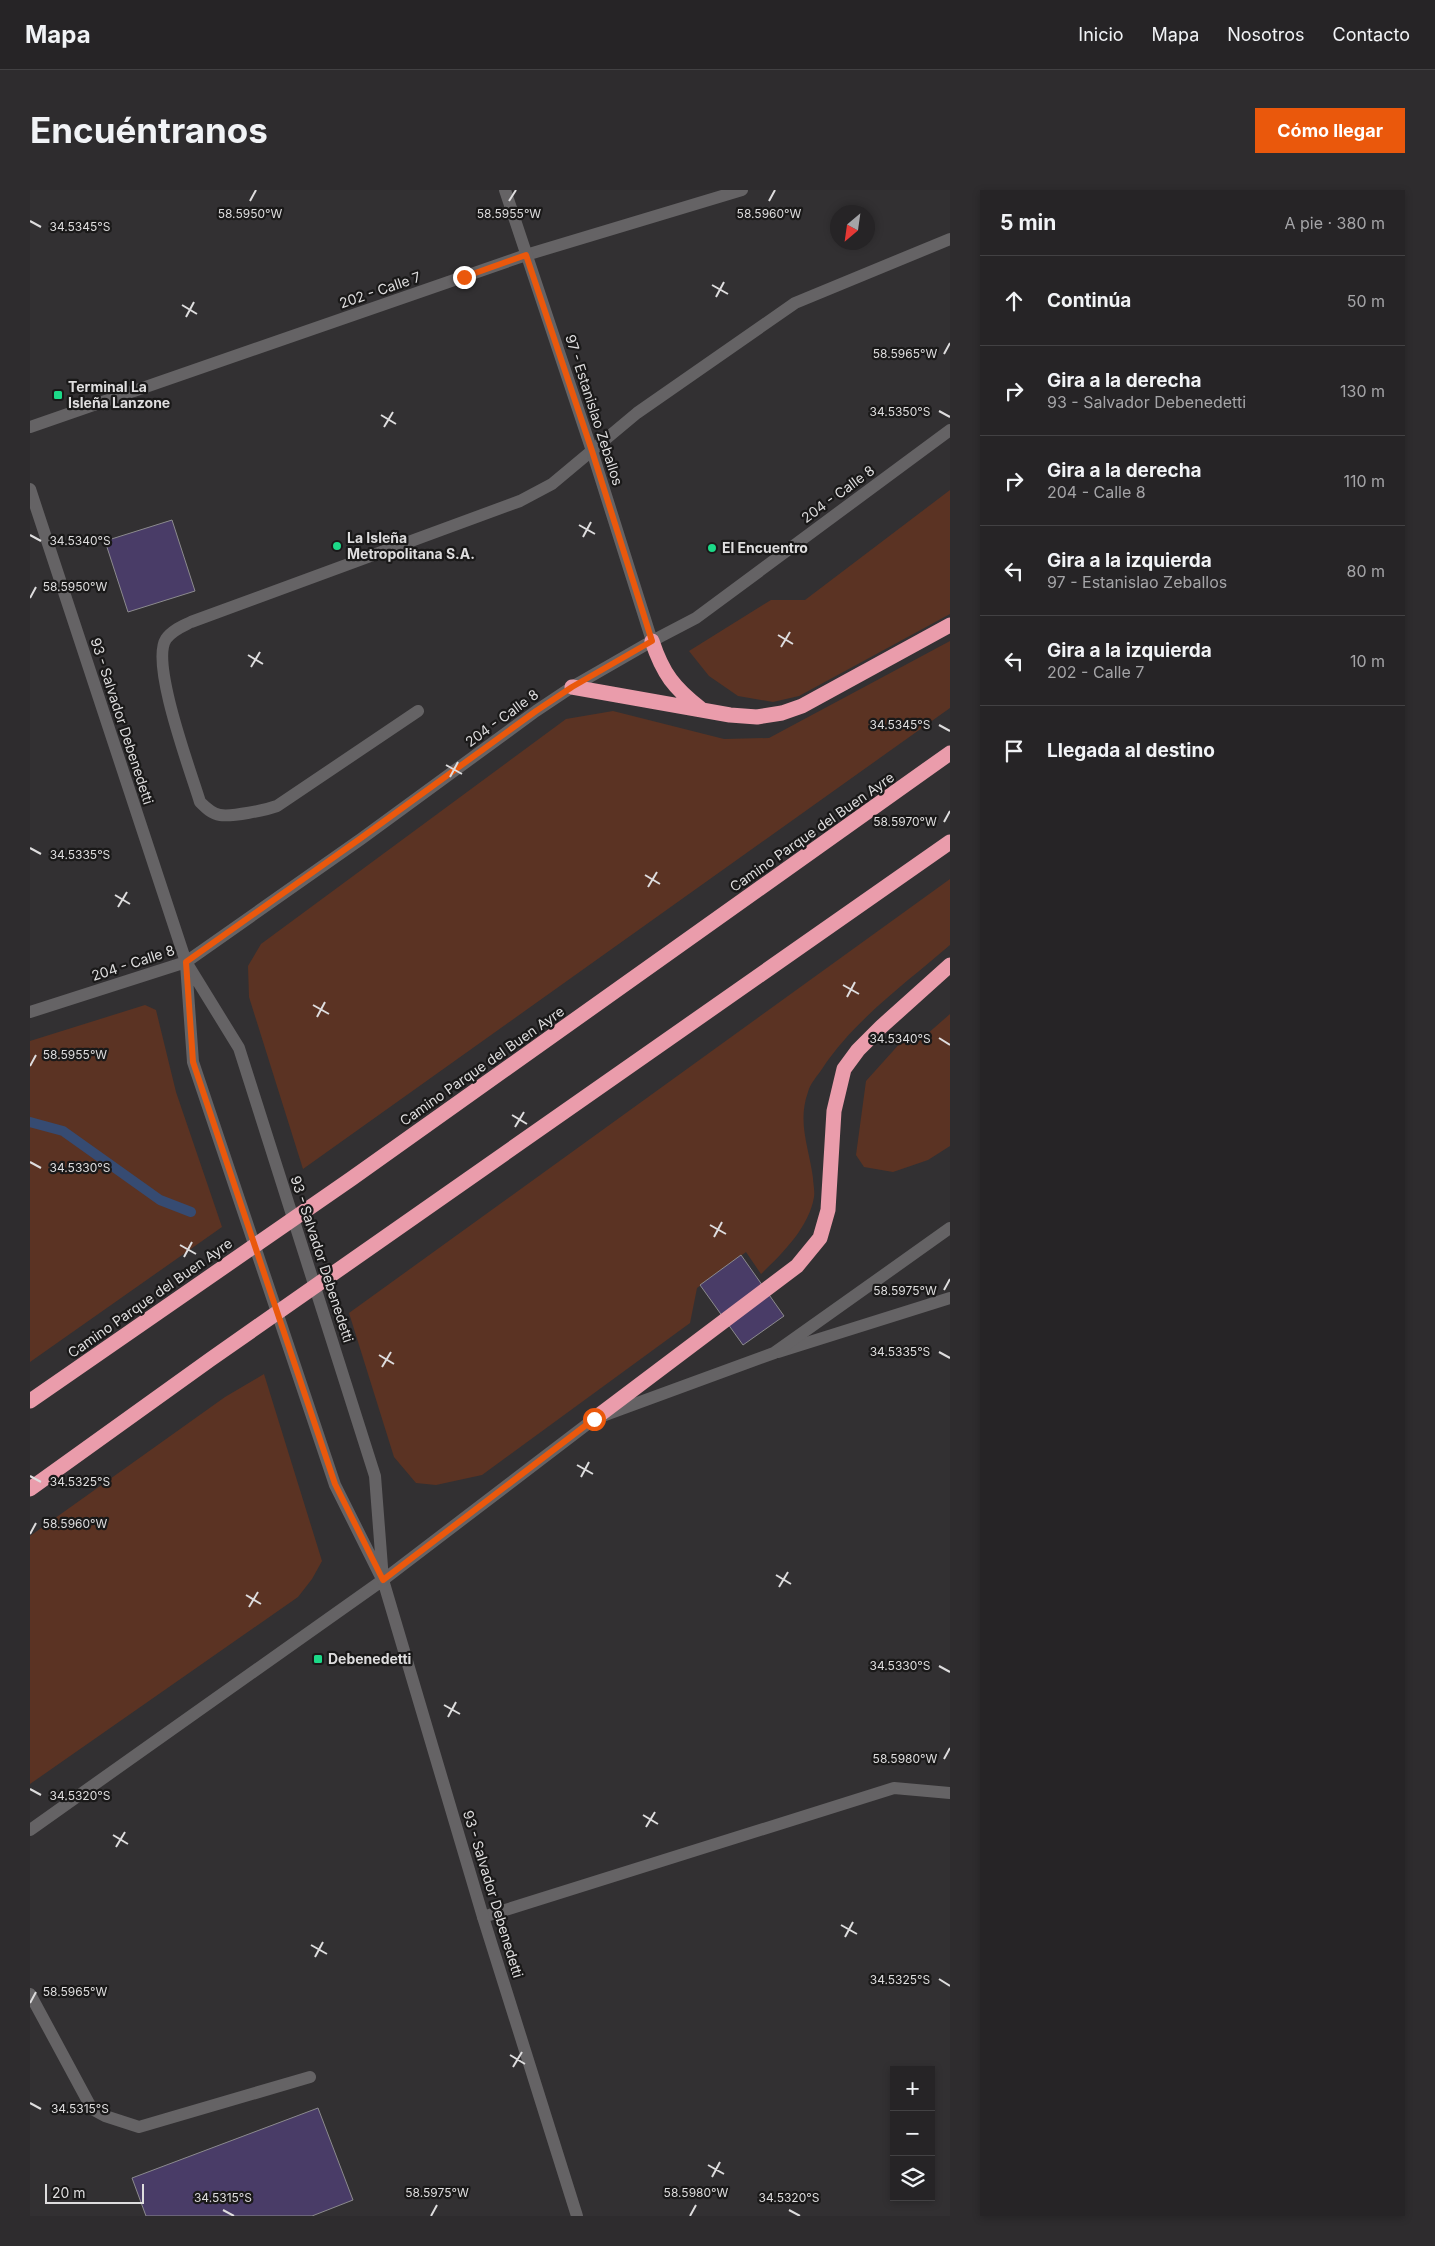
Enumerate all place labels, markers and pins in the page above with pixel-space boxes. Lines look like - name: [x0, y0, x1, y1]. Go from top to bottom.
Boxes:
- place label: Terminal La Isleña Lanzone: [68, 378, 170, 411]
- marker: Terminal La Isleña Lanzone: [52, 389, 64, 401]
- place label: La Isleña Metropolitana S.A.: [347, 529, 475, 562]
- place label: El Encuentro: [722, 539, 808, 556]
- marker: La Isleña Metropolitana S.A.: [331, 540, 343, 552]
- marker: El Encuentro: [706, 542, 718, 554]
- place label: Debenedetti: [328, 1650, 412, 1667]
- marker: Debenedetti: [312, 1653, 324, 1665]

